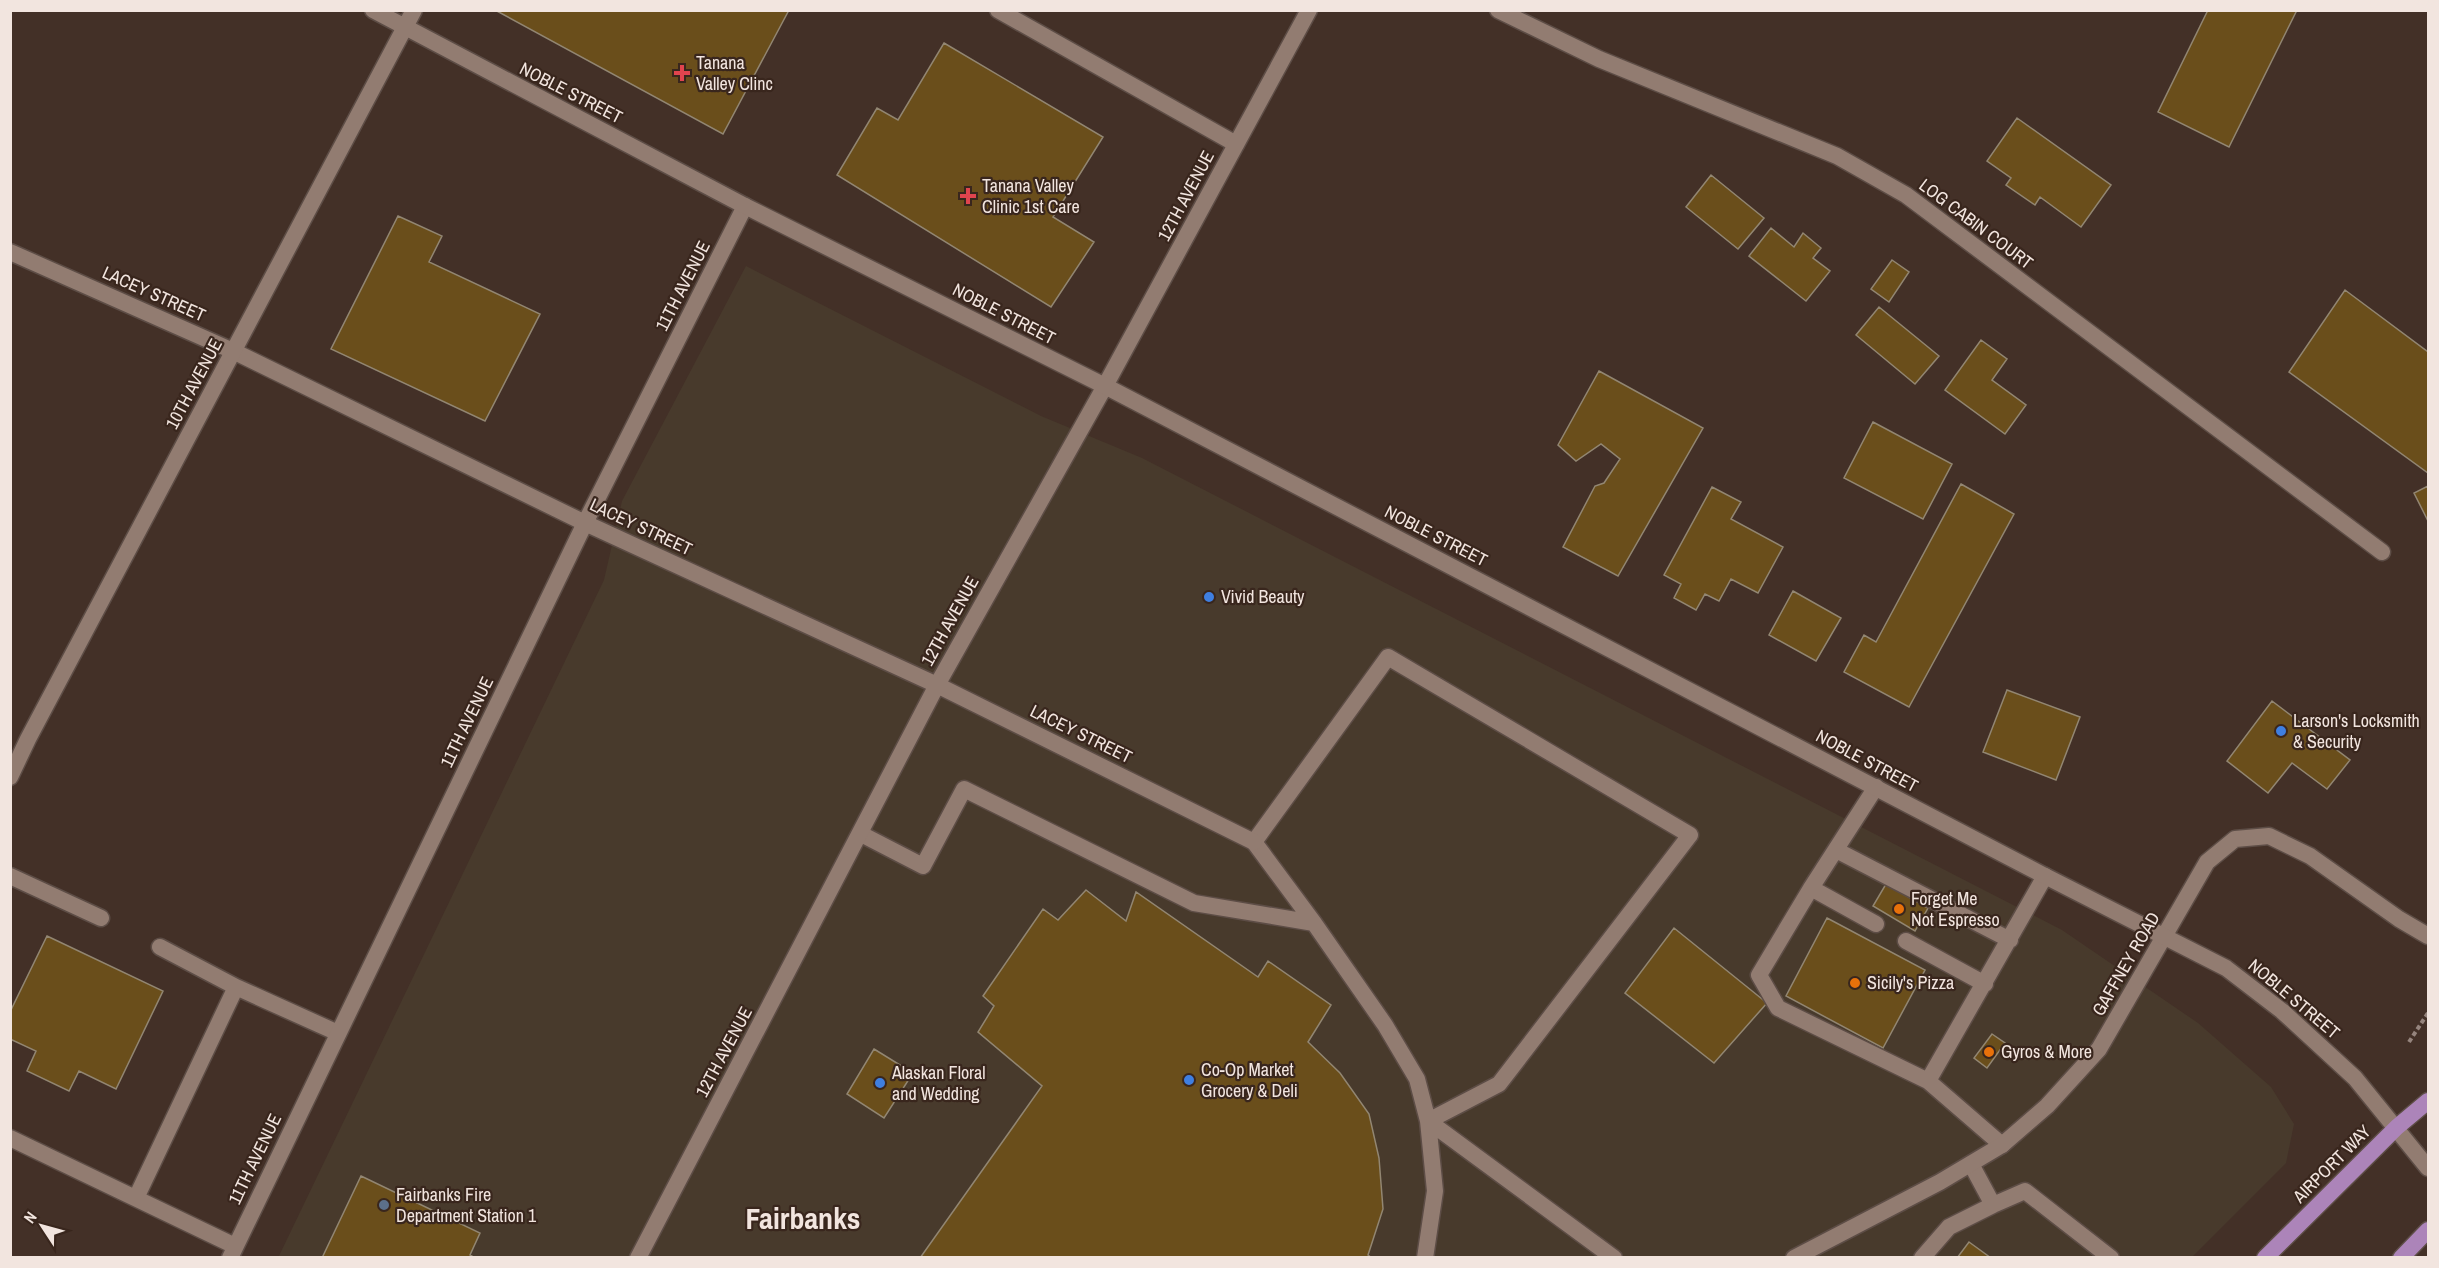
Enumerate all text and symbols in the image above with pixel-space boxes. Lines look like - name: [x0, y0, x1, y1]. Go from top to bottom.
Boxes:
- place label: Tanana Valley Clinc: [696, 50, 773, 96]
- street label: NOBLE STREET: [515, 56, 627, 129]
- marker: Tanana Valley Clinc: [673, 64, 691, 82]
- street label: 12TH AVENUE: [1151, 146, 1220, 245]
- street label: LOG CABIN COURT: [1914, 172, 2038, 275]
- place label: Tanana Valley Clinic 1st Care: [982, 173, 1080, 219]
- marker: Tanana Valley Clinic 1st Care: [959, 187, 977, 205]
- street label: 11TH AVENUE: [649, 236, 716, 335]
- street label: LACEY STREET: [99, 260, 210, 327]
- street label: NOBLE STREET: [948, 277, 1060, 350]
- street label: 10TH AVENUE: [159, 334, 228, 433]
- street label: LACEY STREET: [586, 492, 697, 561]
- street label: NOBLE STREET: [1380, 499, 1492, 572]
- street label: 12TH AVENUE: [915, 571, 984, 670]
- place label: Vivid Beauty: [1221, 584, 1305, 609]
- marker: Vivid Beauty: [1202, 590, 1216, 604]
- street label: 11TH AVENUE: [434, 672, 499, 771]
- street label: LACEY STREET: [1026, 698, 1136, 769]
- place label: Larson's Locksmith & Security: [2293, 708, 2420, 754]
- street label: NOBLE STREET: [1812, 723, 1923, 798]
- marker: Larson's Locksmith & Security: [2274, 724, 2288, 738]
- place label: Forget Me Not Espresso: [1911, 886, 2000, 932]
- marker: Forget Me Not Espresso: [1892, 902, 1906, 916]
- street label: GAFFNEY ROAD: [2086, 907, 2165, 1020]
- street label: NOBLE STREET: [2243, 953, 2345, 1044]
- place label: Sicily's Pizza: [1867, 970, 1954, 995]
- marker: Sicily's Pizza: [1848, 976, 1862, 990]
- street label: 12TH AVENUE: [689, 1002, 758, 1101]
- place label: Gyros & More: [2001, 1039, 2092, 1064]
- marker: Gyros & More: [1982, 1045, 1996, 1059]
- place label: Co-Op Market Grocery & Deli: [1201, 1057, 1298, 1103]
- place label: Alaskan Floral and Wedding: [891, 1060, 986, 1106]
- marker: Co-Op Market Grocery & Deli: [1182, 1073, 1196, 1087]
- marker: Alaskan Floral and Wedding: [873, 1076, 887, 1090]
- street label: 11TH AVENUE: [222, 1109, 287, 1208]
- street label: AIRPORT WAY: [2286, 1119, 2376, 1209]
- place label: Fairbanks Fire Department Station 1: [396, 1182, 537, 1228]
- north arrow: [12, 1196, 72, 1256]
- marker: Fairbanks Fire Department Station 1: [377, 1198, 391, 1212]
- district label: Fairbanks: [745, 1198, 861, 1238]
- text: N: [18, 1207, 42, 1227]

